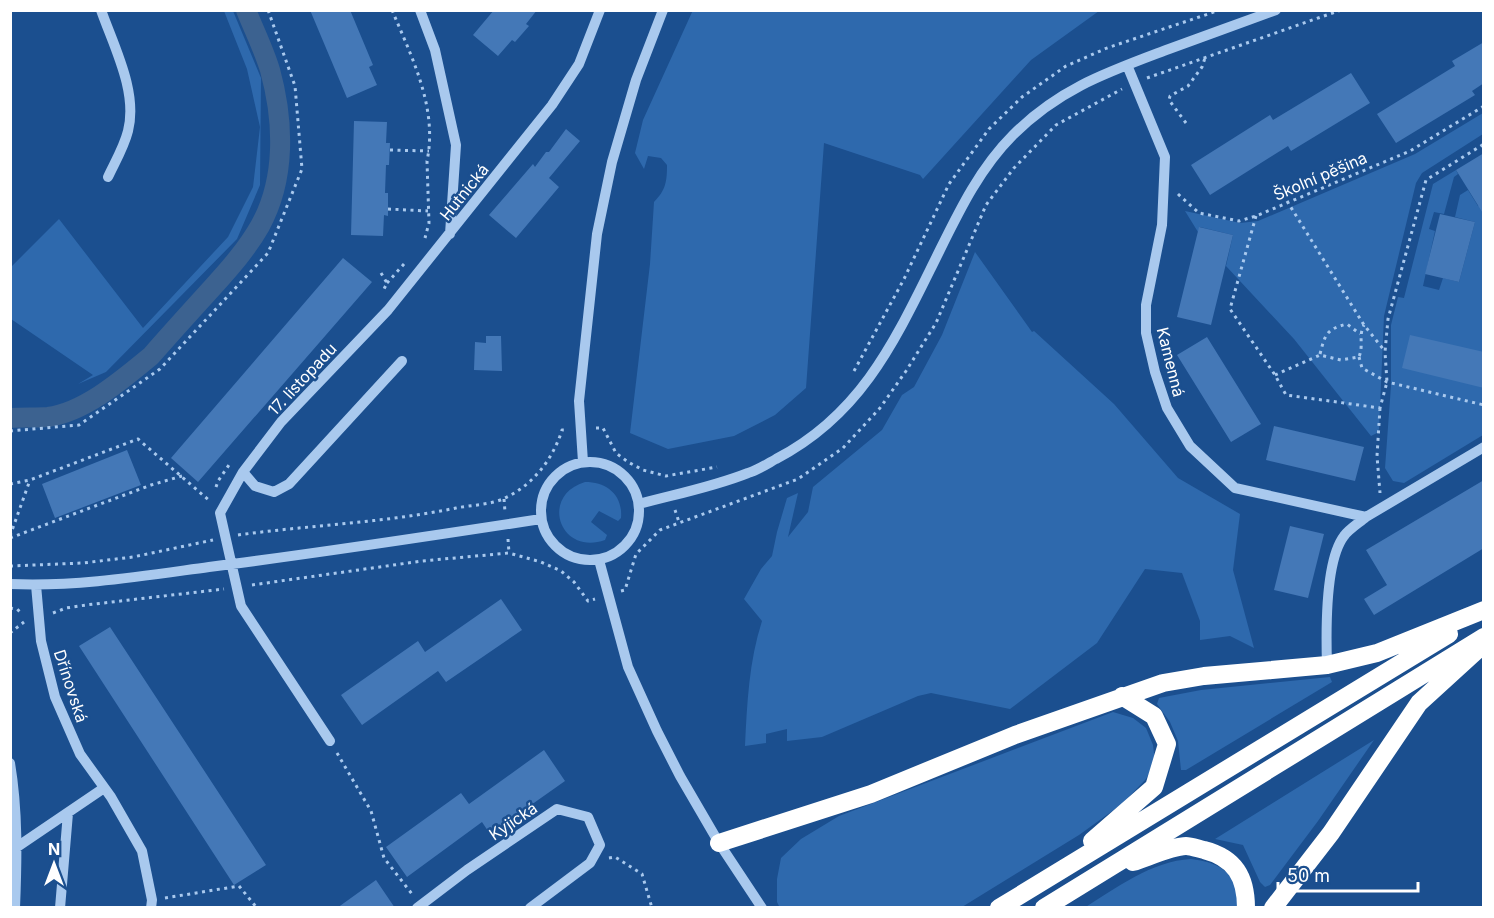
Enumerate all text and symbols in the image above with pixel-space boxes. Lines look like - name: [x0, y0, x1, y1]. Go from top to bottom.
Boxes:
- street label: Školní pěšina: [1270, 147, 1370, 205]
- street label: Hutnická: [435, 160, 493, 224]
- street label: Kamenná: [1153, 325, 1189, 399]
- street label: 17. listopadu: [263, 339, 341, 419]
- street label: Dřínovská: [50, 647, 92, 725]
- street label: Kyjická: [485, 798, 541, 844]
- north arrow: [24, 834, 84, 894]
- text: N: [48, 839, 60, 859]
- scale bar: [1278, 855, 1418, 893]
- text: 50 m: [1287, 865, 1330, 886]

